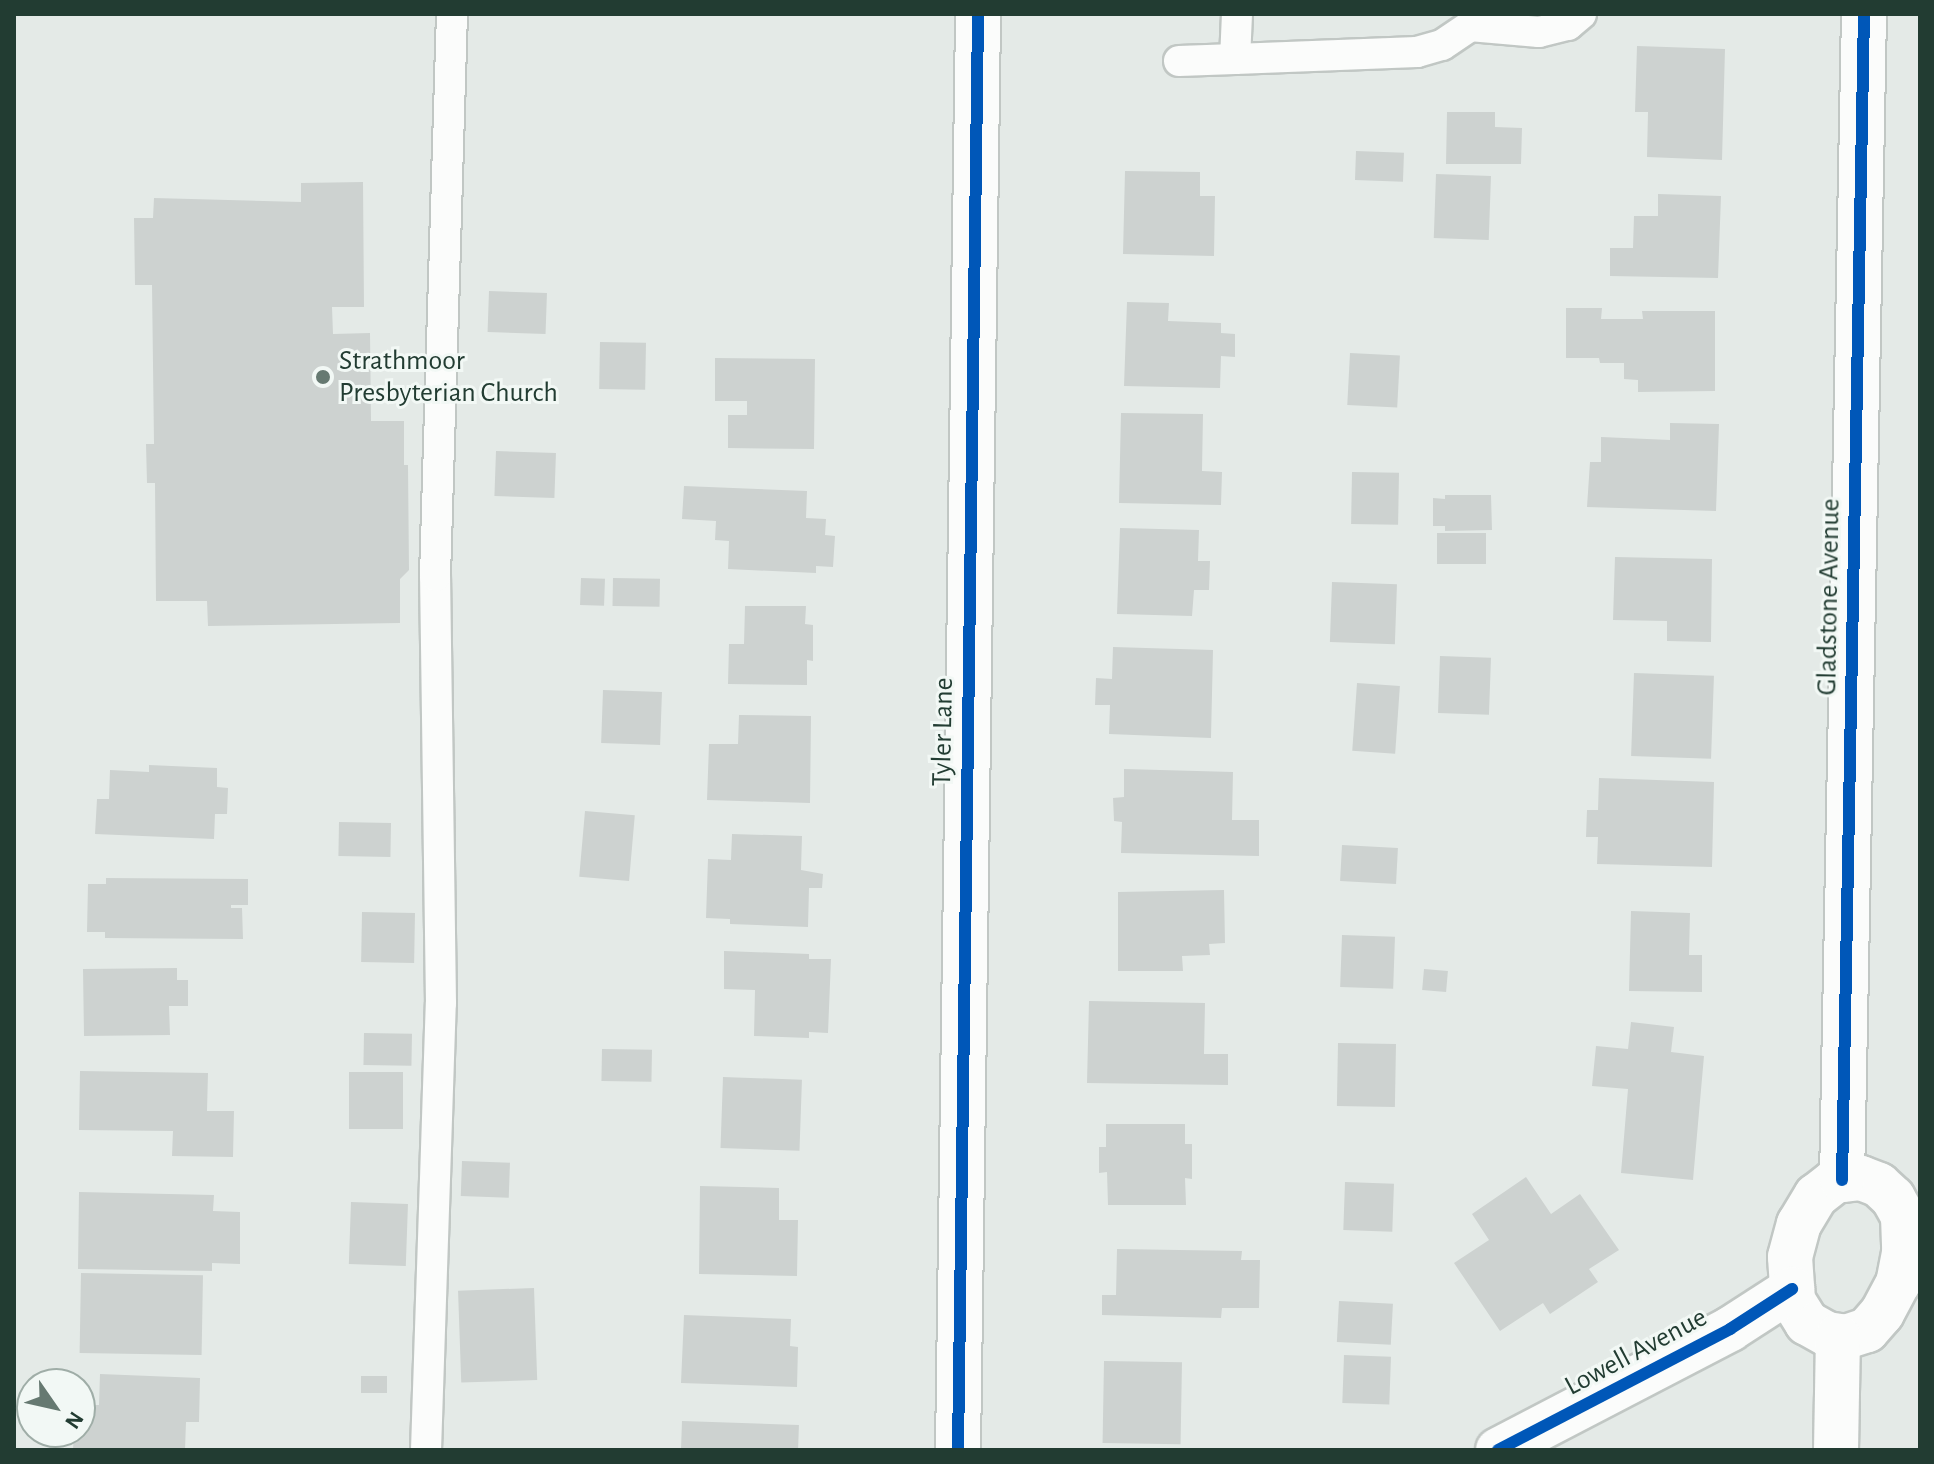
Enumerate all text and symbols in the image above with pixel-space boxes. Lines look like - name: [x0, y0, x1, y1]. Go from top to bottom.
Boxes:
- place label: Strathmoor Presbyterian Church: [339, 344, 558, 410]
- marker: Strathmoor Presbyterian Church: [314, 368, 332, 386]
- street label: Gladstone Avenue: [1810, 498, 1848, 696]
- street label: Tyler Lane: [925, 677, 961, 787]
- street label: Lowell Avenue: [1559, 1301, 1713, 1403]
- north arrow: [16, 1368, 96, 1448]
- text: N: [61, 1408, 88, 1433]

